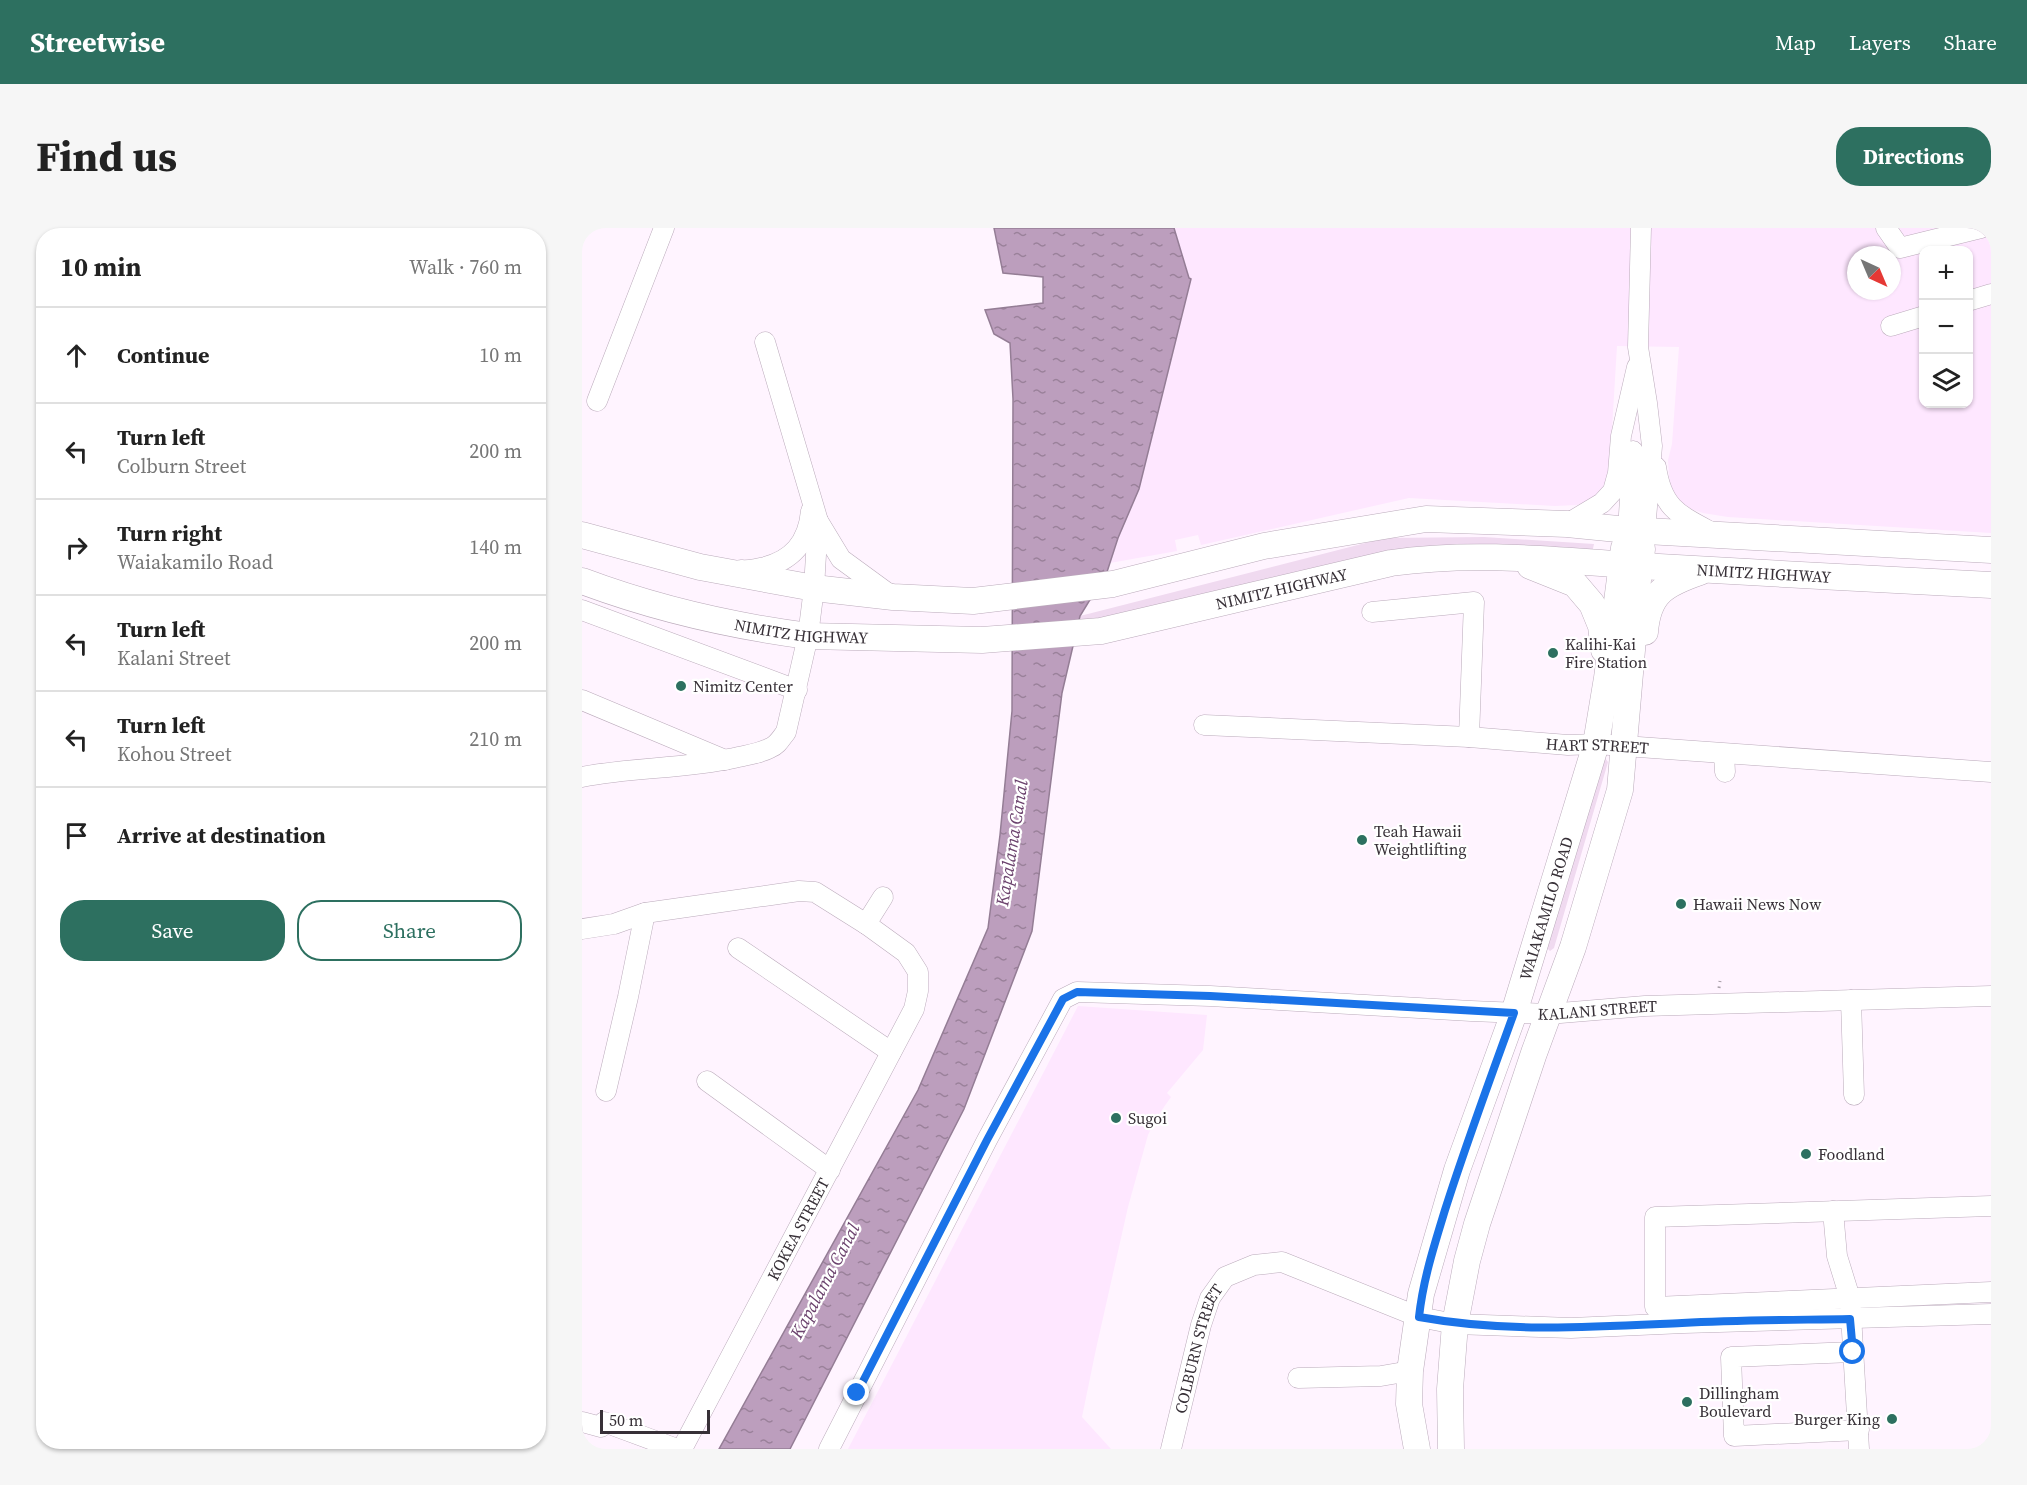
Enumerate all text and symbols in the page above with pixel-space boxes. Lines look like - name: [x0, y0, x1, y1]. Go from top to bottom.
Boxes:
- text: Streetwise: [30, 23, 165, 61]
- text: Map: [1775, 28, 1816, 57]
- text: Layers: [1849, 28, 1911, 57]
- text: Share: [1944, 28, 1997, 57]
- text: Find us: [36, 127, 177, 185]
- button: Directions: [1836, 127, 1991, 186]
- north arrow: [1847, 246, 1901, 300]
- map controls: [1919, 246, 1973, 408]
- button: +: [1919, 246, 1973, 300]
- text: 10 min: [60, 249, 142, 285]
- text: Walk · 760 m: [409, 253, 522, 281]
- button: −: [1919, 300, 1973, 354]
- icon: ahead: [60, 339, 93, 372]
- text: Continue: [117, 340, 210, 370]
- text: 10 m: [479, 341, 522, 369]
- button: layers: [1919, 354, 1973, 408]
- text: Turn left: [117, 422, 205, 452]
- icon: left: [60, 435, 93, 468]
- text: 200 m: [469, 437, 522, 465]
- text: Colburn Street: [117, 452, 246, 480]
- text: Turn right: [117, 518, 222, 548]
- icon: right: [60, 531, 93, 564]
- text: 140 m: [469, 533, 522, 561]
- text: Waiakamilo Road: [117, 548, 273, 576]
- street label: NIMITZ HIGHWAY: [1696, 558, 1832, 588]
- street label: NIMITZ HIGHWAY: [1213, 563, 1350, 615]
- street label: NIMITZ HIGHWAY: [732, 613, 869, 648]
- text: Turn left: [117, 614, 205, 644]
- icon: left: [60, 627, 93, 660]
- text: 200 m: [469, 629, 522, 657]
- place label: Kalihi-Kai Fire Station: [1565, 633, 1647, 673]
- text: Kalani Street: [117, 644, 231, 672]
- marker: Kalihi-Kai Fire Station: [1546, 646, 1560, 660]
- place label: Nimitz Center: [693, 675, 793, 697]
- marker: Nimitz Center: [674, 679, 688, 693]
- text: Turn left: [117, 710, 205, 740]
- icon: left: [60, 723, 93, 756]
- text: 210 m: [469, 725, 522, 753]
- street label: HART STREET: [1545, 732, 1650, 759]
- text: Kohou Street: [117, 740, 232, 768]
- water label: Kapalama Canal: [989, 778, 1034, 909]
- icon: arrive: [60, 819, 93, 852]
- text: Arrive at destination: [117, 820, 326, 850]
- place label: Teah Hawaii Weightlifting: [1374, 820, 1467, 860]
- marker: Teah Hawaii Weightlifting: [1355, 833, 1369, 847]
- street label: WAIAKAMILO ROAD: [1514, 834, 1578, 983]
- place label: Hawaii News Now: [1693, 893, 1822, 915]
- marker: Hawaii News Now: [1674, 897, 1688, 911]
- button: Save: [60, 900, 285, 961]
- button: Share: [297, 900, 522, 961]
- street label: KALANI STREET: [1537, 995, 1658, 1025]
- place label: Sugoi: [1128, 1107, 1167, 1129]
- marker: Sugoi: [1109, 1111, 1123, 1125]
- place label: Foodland: [1818, 1143, 1885, 1165]
- marker: Foodland: [1799, 1147, 1813, 1161]
- street label: KOKEA STREET: [762, 1174, 834, 1284]
- water label: Kapalama Canal: [783, 1219, 865, 1344]
- street label: COLBURN STREET: [1169, 1279, 1228, 1416]
- route start: [1839, 1338, 1865, 1364]
- route end: [843, 1379, 869, 1405]
- place label: Dillingham Boulevard: [1699, 1382, 1779, 1422]
- marker: Dillingham Boulevard: [1680, 1395, 1694, 1409]
- scale bar: [600, 1407, 710, 1434]
- place label: Burger King: [1794, 1408, 1880, 1430]
- text: 50 m: [609, 1409, 643, 1431]
- marker: Burger King: [1885, 1412, 1899, 1426]

